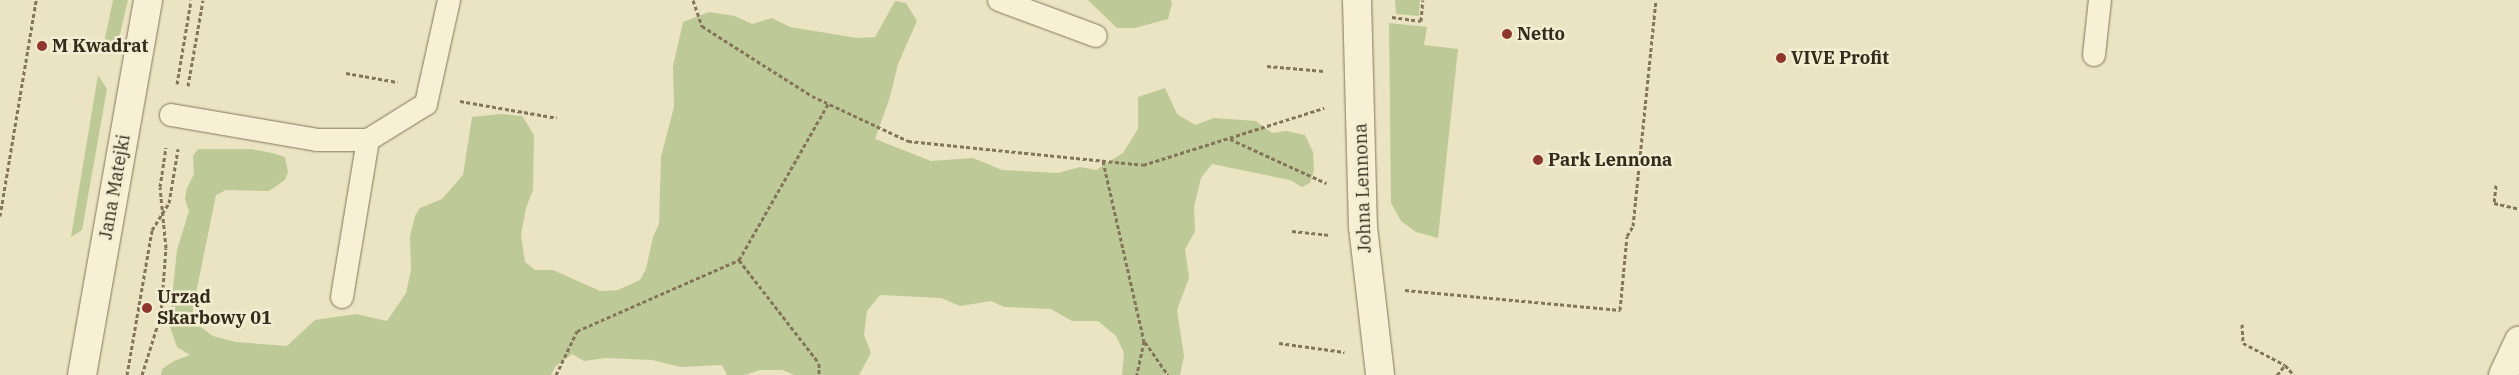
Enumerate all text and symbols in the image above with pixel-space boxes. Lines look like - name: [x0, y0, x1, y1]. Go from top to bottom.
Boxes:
- place label: Netto: [1517, 23, 1565, 45]
- marker: Netto: [1501, 28, 1513, 40]
- place label: M Kwadrat: [52, 35, 148, 57]
- marker: M Kwadrat: [36, 40, 48, 52]
- place label: VIVE Profit: [1791, 47, 1889, 69]
- marker: VIVE Profit: [1775, 52, 1787, 64]
- street label: Johna Lennona: [1350, 123, 1376, 253]
- street label: Jana Matejki: [95, 133, 135, 241]
- place label: Park Lennona: [1548, 149, 1672, 171]
- marker: Park Lennona: [1532, 154, 1544, 166]
- place label: Urząd Skarbowy 01: [157, 287, 272, 330]
- marker: Urząd Skarbowy 01: [141, 302, 153, 314]

